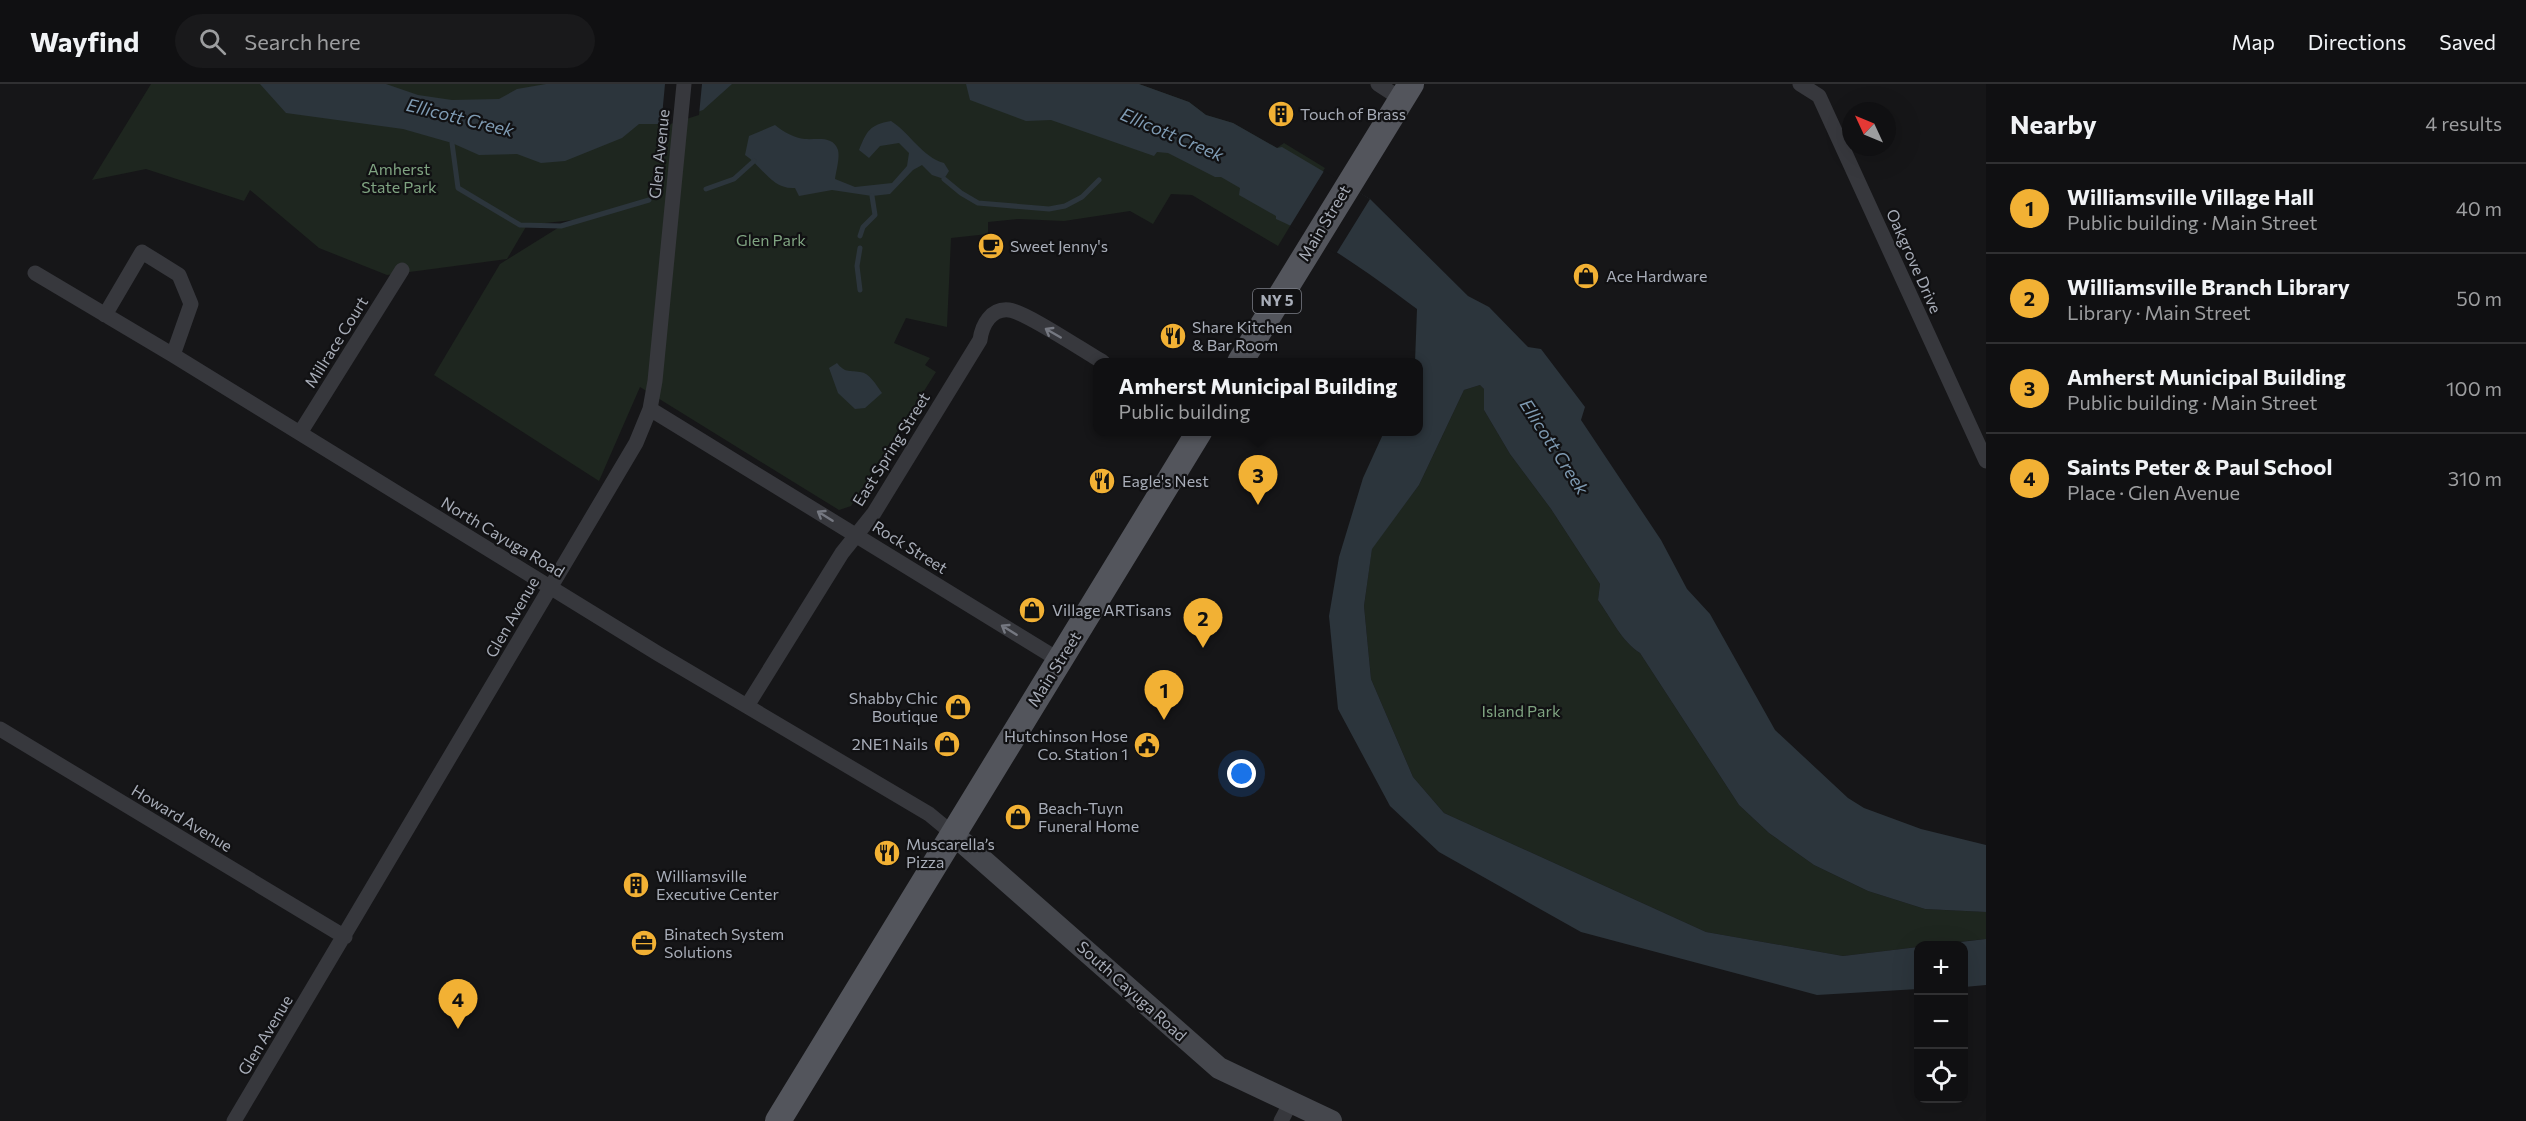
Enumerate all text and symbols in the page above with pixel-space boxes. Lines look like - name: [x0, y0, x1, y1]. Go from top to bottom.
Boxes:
- search box: [175, 14, 595, 68]
- text: Wayfind: [30, 24, 139, 58]
- icon: search: [196, 25, 229, 58]
- text: Search here: [244, 28, 361, 55]
- text: Map: [2232, 29, 2275, 54]
- text: Directions: [2308, 29, 2406, 54]
- text: Saved: [2439, 29, 2496, 54]
- water label: Ellicott Creek: [404, 93, 517, 141]
- building icon: Touch of Brass: [1266, 99, 1296, 129]
- water label: Ellicott Creek: [1117, 102, 1228, 166]
- north arrow: [1842, 102, 1896, 156]
- place label: Touch of Brass: [1300, 104, 1406, 123]
- street label: Glen Avenue: [644, 108, 673, 200]
- text: Nearby: [2010, 108, 2097, 139]
- text: 4 results: [2425, 111, 2502, 135]
- park label: Amherst State Park: [361, 159, 437, 196]
- street label: Main Street: [1294, 181, 1354, 264]
- text: Williamsville Village Hall: [2067, 183, 2314, 210]
- text: 1: [2025, 196, 2034, 220]
- text: 40 m: [2456, 196, 2502, 220]
- street label: Oakgrove Drive: [1883, 206, 1946, 316]
- text: Public building · Main Street: [2067, 210, 2317, 234]
- park label: Glen Park: [736, 230, 806, 249]
- cafe icon: Sweet Jenny's: [976, 231, 1006, 261]
- place label: Sweet Jenny's: [1010, 236, 1108, 255]
- shop icon: Ace Hardware: [1571, 261, 1601, 291]
- place label: Ace Hardware: [1606, 266, 1707, 285]
- text: Williamsville Branch Library: [2067, 273, 2350, 300]
- text: 2: [2024, 286, 2035, 310]
- text: 50 m: [2456, 286, 2502, 310]
- road number: NY 5: [1253, 289, 1301, 313]
- street label: Millrace Court: [300, 292, 371, 391]
- text: Library · Main Street: [2067, 300, 2251, 324]
- place label: Share Kitchen & Bar Room: [1192, 317, 1293, 354]
- restaurant icon: Share Kitchen & Bar Room: [1158, 321, 1188, 351]
- one-way arrow: [1045, 327, 1062, 339]
- popup: [1093, 358, 1423, 436]
- text: Amherst Municipal Building: [2067, 363, 2346, 390]
- text: Amherst Municipal Building: [1119, 372, 1397, 399]
- text: 3: [2024, 376, 2035, 400]
- text: 100 m: [2446, 376, 2502, 400]
- street label: East Spring Street: [848, 388, 933, 509]
- text: Public building · Main Street: [2067, 390, 2317, 414]
- water label: Ellicott Creek: [1516, 394, 1595, 500]
- text: Public building: [1119, 399, 1250, 423]
- text: Saints Peter & Paul School: [2067, 453, 2332, 480]
- pin: 3: [1238, 456, 1278, 505]
- restaurant icon: Eagle's Nest: [1087, 466, 1117, 496]
- text: 4: [2023, 466, 2036, 490]
- text: 310 m: [2448, 466, 2502, 490]
- place label: Eagle's Nest: [1122, 471, 1209, 490]
- text: Place · Glen Avenue: [2067, 480, 2240, 504]
- street label: North Cayuga Road: [438, 492, 568, 581]
- one-way arrow: [817, 510, 834, 522]
- street label: Rock Street: [869, 516, 952, 577]
- street label: Glen Avenue: [481, 573, 542, 660]
- shop icon: Village ARTisans: [1017, 595, 1047, 625]
- pin: 2: [1184, 598, 1222, 648]
- place label: Village ARTisans: [1052, 600, 1172, 619]
- one-way arrow: [1001, 623, 1018, 635]
- street label: Main Street: [1023, 627, 1084, 710]
- pin: 1: [1144, 670, 1184, 720]
- place label: Shabby Chic Boutique: [849, 688, 938, 725]
- shop icon: Shabby Chic Boutique: [943, 692, 973, 722]
- park label: Island Park: [1481, 701, 1561, 720]
- place label: Hutchinson Hose Co. Station 1: [1004, 726, 1128, 763]
- shop icon: 2NE1 Nails: [932, 729, 962, 759]
- public building icon: Hutchinson Hose Co. Station 1: [1132, 730, 1162, 760]
- place label: 2NE1 Nails: [852, 734, 928, 753]
- your location: [1227, 759, 1256, 788]
- street label: Howard Avenue: [128, 780, 236, 855]
- place label: Beach-Tuyn Funeral Home: [1038, 798, 1139, 835]
- shop icon: Beach-Tuyn Funeral Home: [1003, 802, 1033, 832]
- place label: Muscarella’s Pizza: [906, 834, 995, 871]
- restaurant icon: Muscarella’s Pizza: [872, 838, 902, 868]
- place label: Williamsville Executive Center: [656, 866, 779, 903]
- building icon: Williamsville Executive Center: [621, 870, 651, 900]
- place label: Binatech System Solutions: [664, 924, 784, 961]
- office icon: Binatech System Solutions: [629, 928, 659, 958]
- street label: South Cayuga Road: [1074, 937, 1191, 1045]
- map controls: [1914, 941, 1968, 1103]
- button: +: [1914, 941, 1968, 995]
- pin: 4: [438, 980, 478, 1029]
- street label: Glen Avenue: [233, 991, 296, 1078]
- button: −: [1914, 995, 1968, 1049]
- button: locate: [1914, 1049, 1968, 1103]

